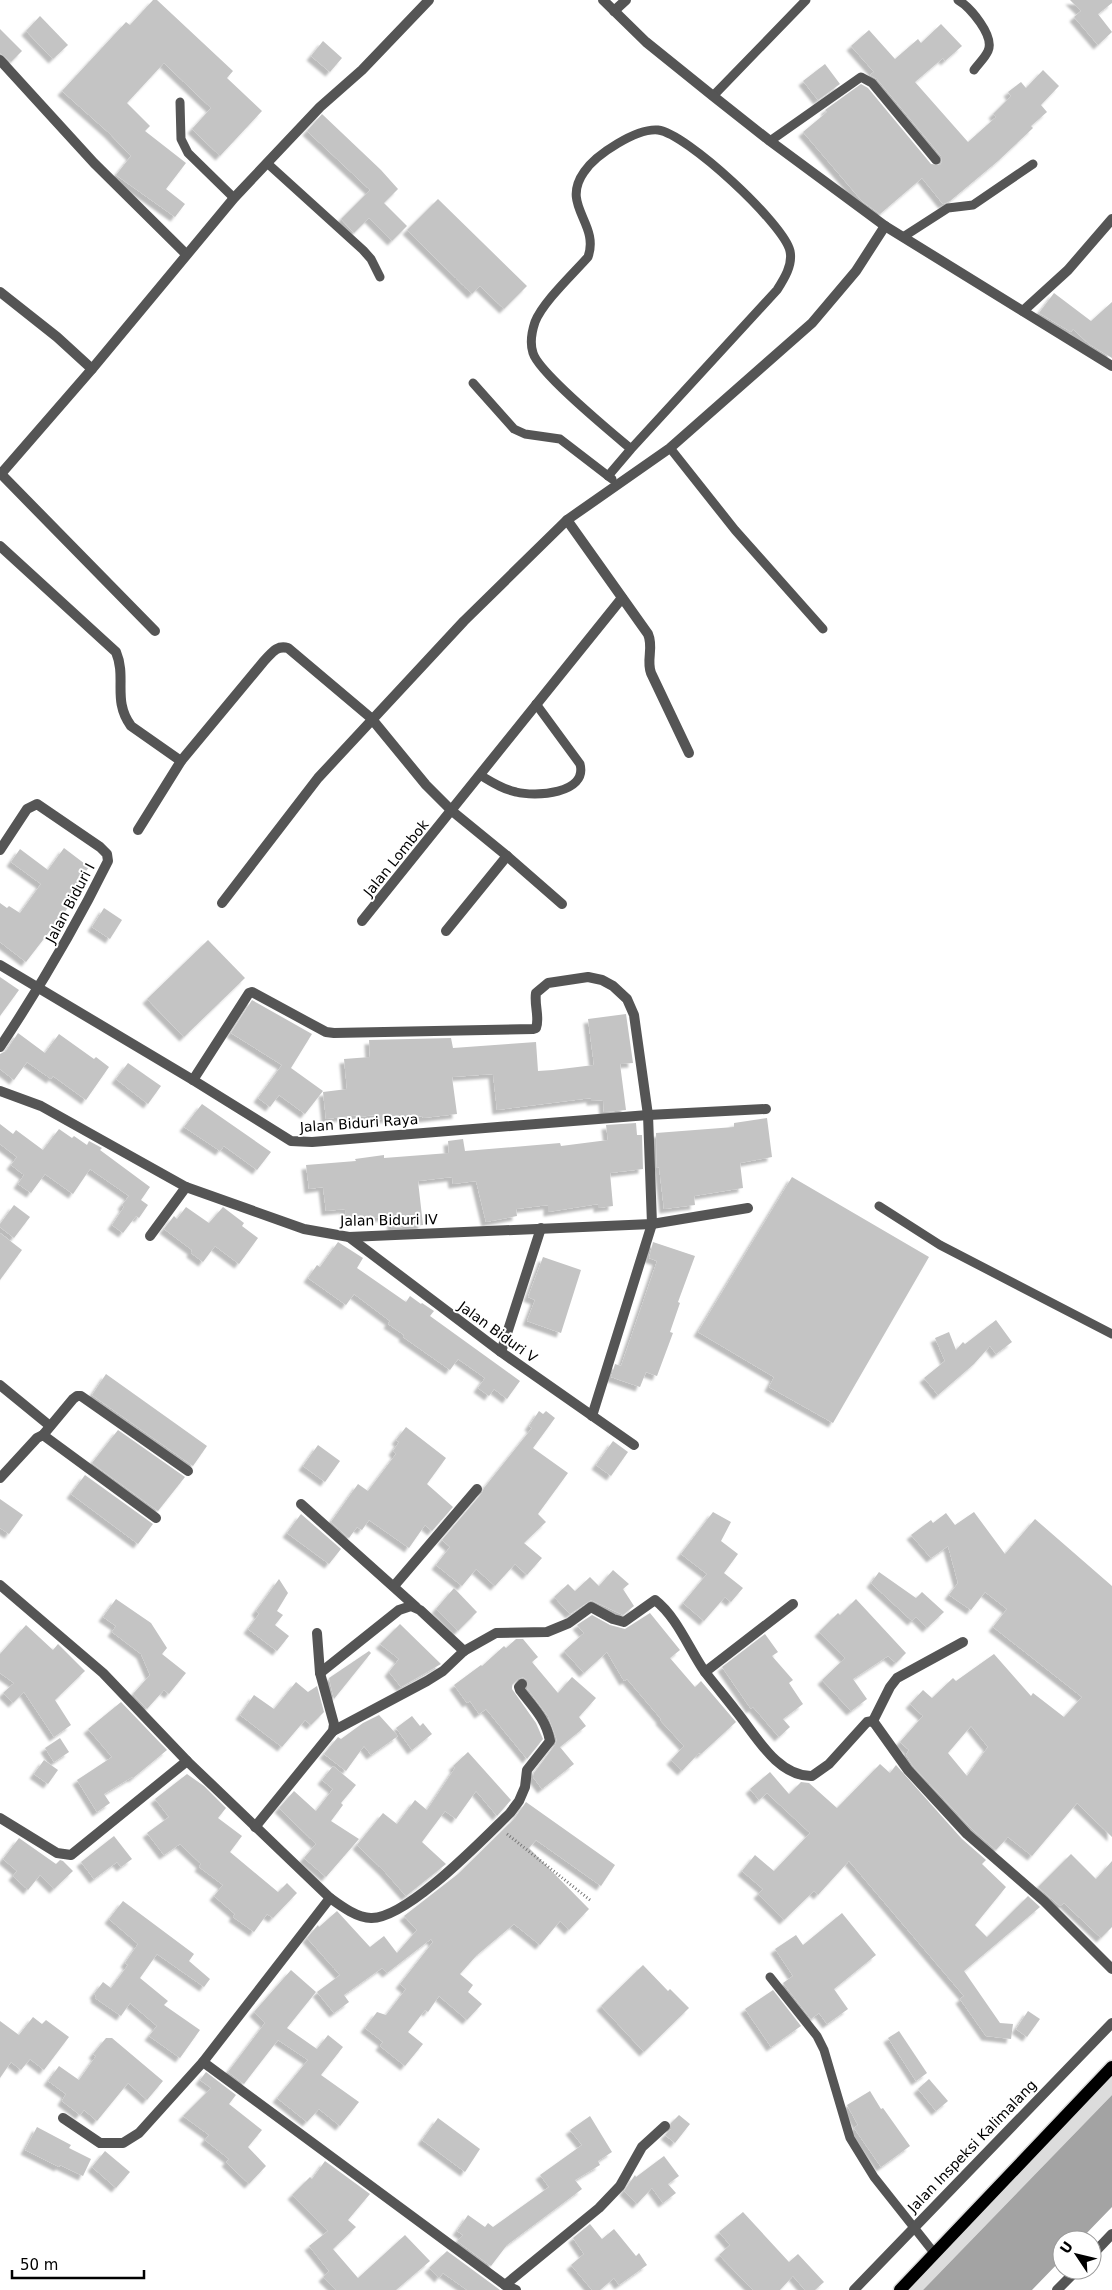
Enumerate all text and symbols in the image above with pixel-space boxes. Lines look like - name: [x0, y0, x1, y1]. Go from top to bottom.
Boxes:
- street label: Jalan Lombok: [360, 816, 432, 900]
- street label: Jalan Biduri I: [42, 860, 98, 946]
- street label: Jalan Biduri Raya: [298, 1111, 419, 1135]
- street label: Jalan Biduri IV: [339, 1211, 438, 1229]
- street label: Jalan Biduri V: [455, 1297, 541, 1366]
- street label: Jalan Inspeksi Kalimalang: [904, 2077, 1040, 2216]
- north arrow: [1052, 2230, 1102, 2280]
- text: U: [1057, 2238, 1076, 2257]
- scale bar: [12, 2248, 145, 2280]
- text: 50 m: [20, 2256, 58, 2274]

